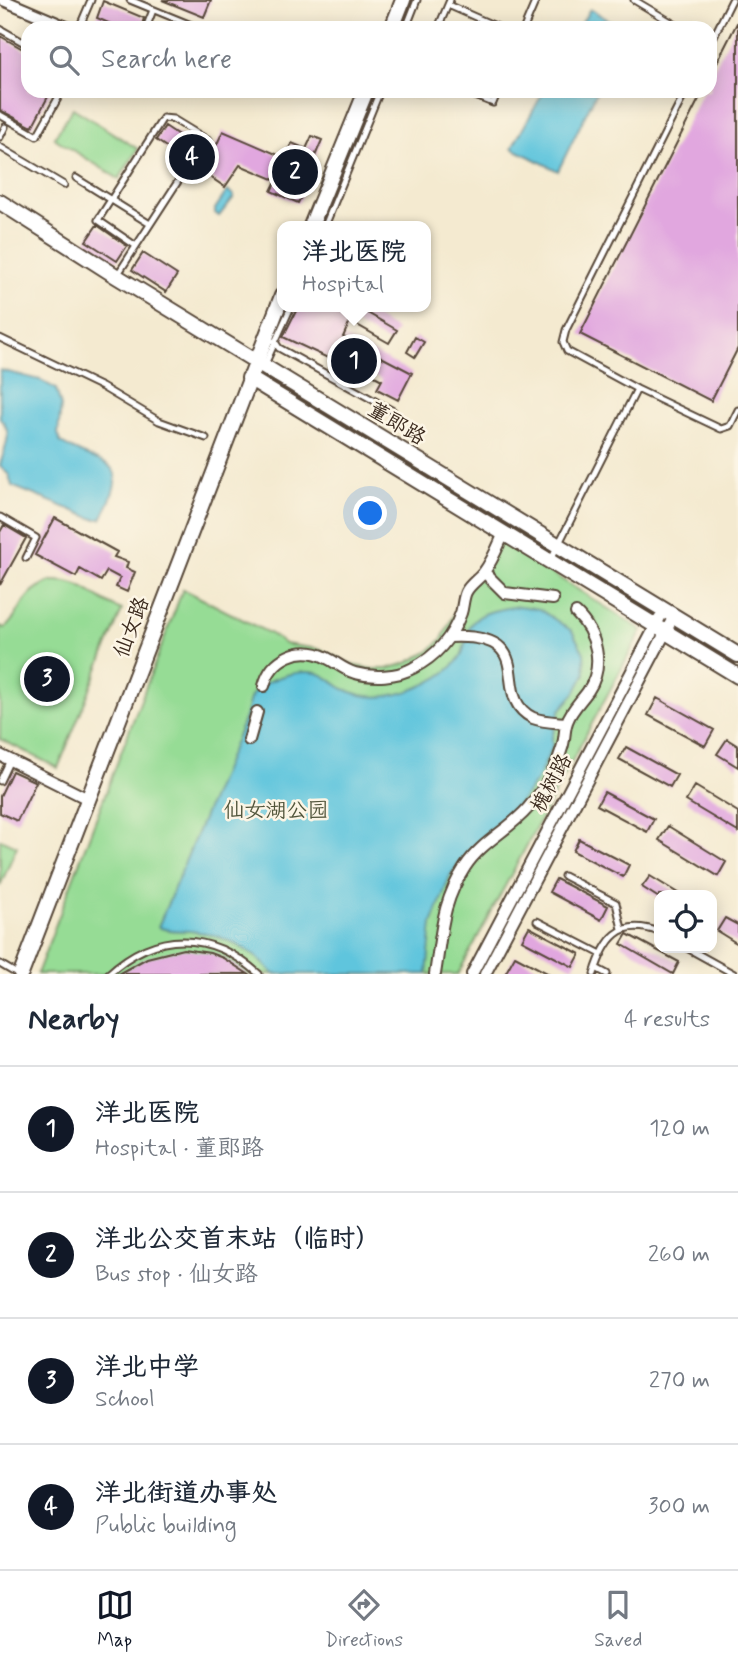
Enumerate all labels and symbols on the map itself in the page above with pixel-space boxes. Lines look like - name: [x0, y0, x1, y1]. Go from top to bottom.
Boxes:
- pin: 4: [169, 131, 215, 183]
- pin: 2: [272, 146, 318, 198]
- pin: 1: [331, 335, 377, 387]
- street label: 董郎路: [362, 396, 431, 452]
- your location: [353, 496, 387, 530]
- street label: 仙女路: [108, 593, 156, 662]
- pin: 3: [24, 653, 70, 705]
- street label: 槐树路: [525, 749, 579, 818]
- park label: 仙女湖公园: [224, 797, 329, 825]

